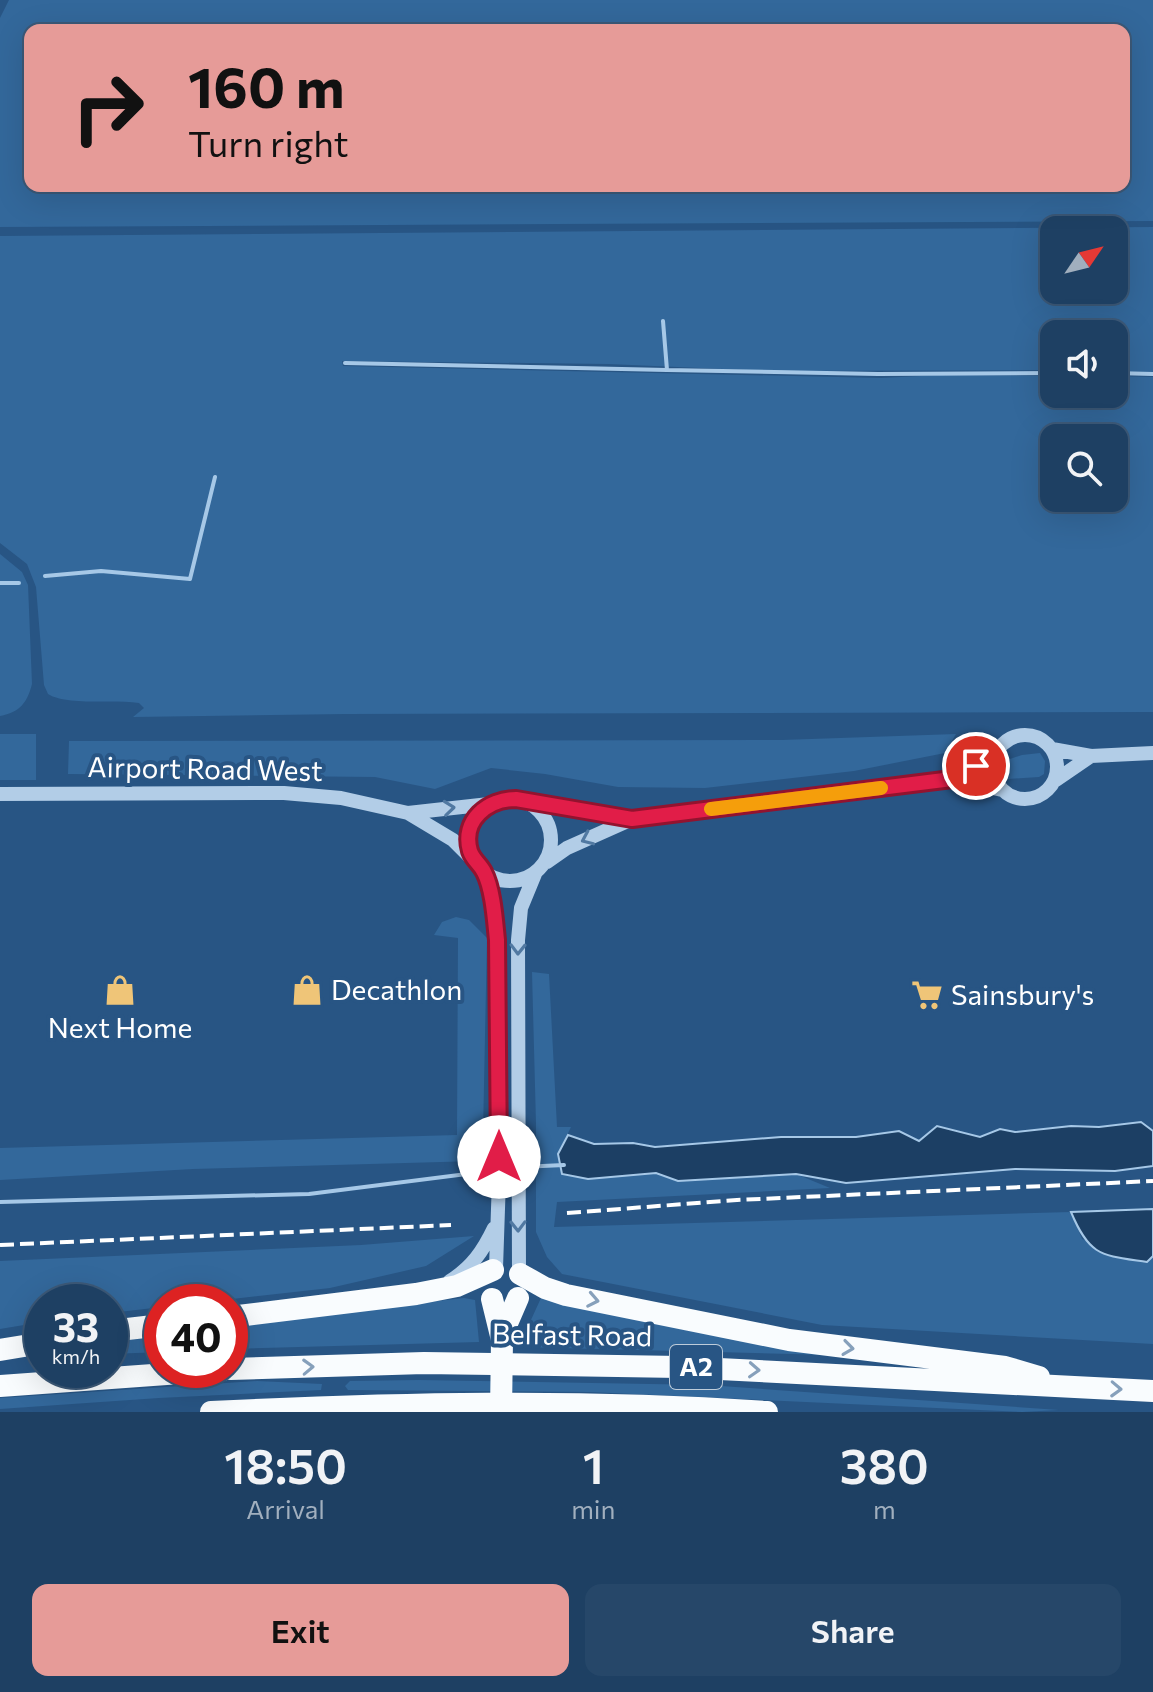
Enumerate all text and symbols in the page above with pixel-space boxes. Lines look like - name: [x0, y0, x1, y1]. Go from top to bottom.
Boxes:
- text: 160 m: [188, 51, 345, 120]
- icon: right: [56, 56, 160, 160]
- text: Turn right: [188, 120, 349, 164]
- north arrow: [1040, 216, 1128, 304]
- map controls: [1040, 216, 1128, 512]
- button: sound: [1040, 320, 1128, 408]
- button: search: [1040, 424, 1128, 512]
- pin: [942, 732, 1010, 800]
- icon: arrive: [954, 744, 998, 788]
- street label: Airport Road West: [87, 749, 323, 787]
- one-way arrow: [443, 800, 456, 817]
- one-way arrow: [581, 829, 595, 845]
- one-way arrow: [509, 943, 527, 956]
- place label: Decathlon: [331, 972, 462, 1006]
- shop icon: Next Home: [103, 973, 137, 1007]
- shop icon: Decathlon: [290, 973, 324, 1007]
- place label: Sainsbury's: [951, 977, 1094, 1011]
- supermarket icon: Sainsbury's: [910, 978, 944, 1012]
- place label: Next Home: [48, 1010, 192, 1044]
- position arrow: [457, 1115, 541, 1199]
- one-way arrow: [509, 1220, 527, 1233]
- speed limit sign: 40: [144, 1284, 248, 1388]
- one-way arrow: [585, 1291, 599, 1308]
- text: 33: [53, 1301, 99, 1350]
- street label: Belfast Road: [492, 1316, 652, 1352]
- one-way arrow: [841, 1339, 855, 1356]
- text: km/h: [52, 1344, 100, 1368]
- road number: A2: [670, 1345, 722, 1389]
- one-way arrow: [302, 1358, 315, 1375]
- one-way arrow: [748, 1362, 761, 1379]
- one-way arrow: [1110, 1381, 1123, 1398]
- text: 18:50: [224, 1435, 347, 1494]
- text: 1: [583, 1435, 604, 1494]
- text: 380: [840, 1435, 929, 1494]
- text: Arrival: [246, 1493, 325, 1524]
- text: min: [571, 1493, 615, 1524]
- text: m: [873, 1493, 896, 1524]
- button: Exit: [32, 1584, 569, 1676]
- button: Share: [585, 1584, 1121, 1676]

